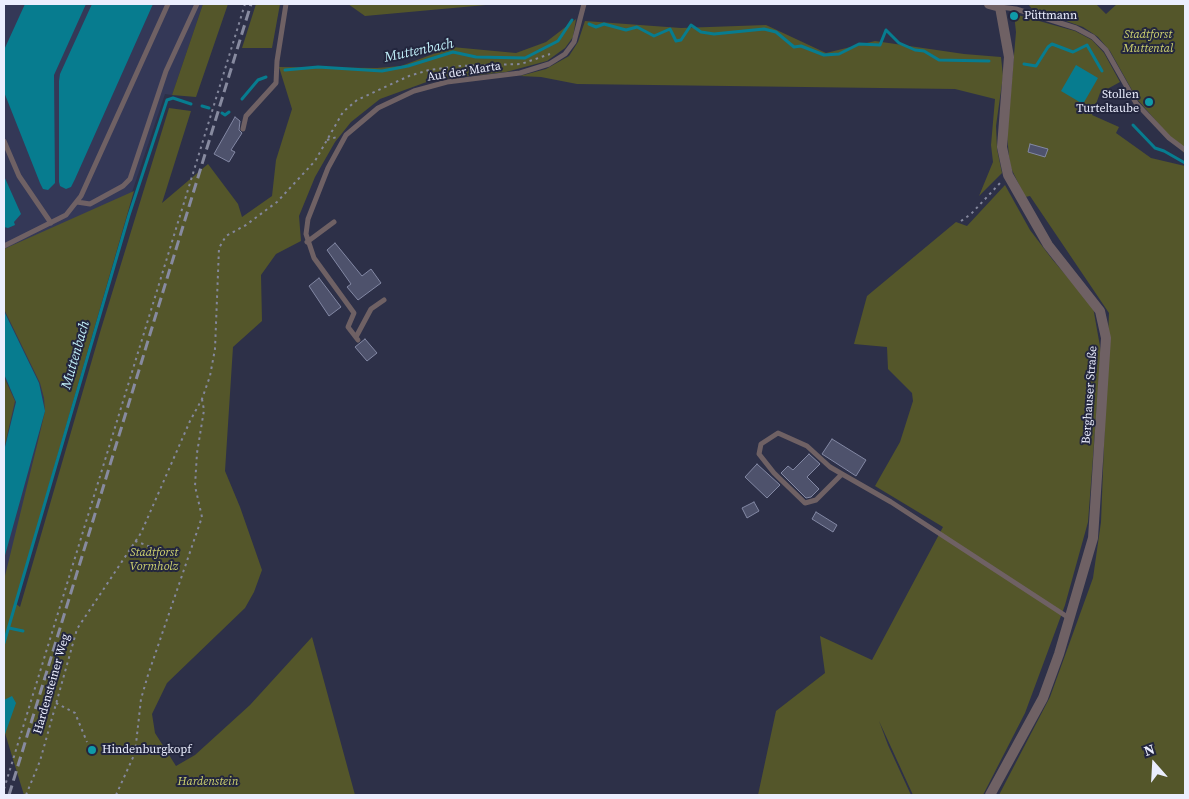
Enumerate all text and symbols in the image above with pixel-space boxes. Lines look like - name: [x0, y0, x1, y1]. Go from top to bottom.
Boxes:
- place label: Püttmann: [1024, 9, 1077, 23]
- marker: Püttmann: [1008, 10, 1020, 22]
- park label: Stadtforst Muttental: [1123, 28, 1173, 56]
- water label: Muttenbach: [383, 35, 455, 67]
- street label: Auf der Marta: [426, 59, 502, 85]
- place label: Stollen Turteltaube: [1076, 88, 1139, 116]
- marker: Stollen Turteltaube: [1143, 96, 1155, 108]
- water label: Muttenbach: [58, 319, 94, 391]
- street label: Berghauser Straße: [1079, 345, 1101, 445]
- park label: Stadtforst Vormholz: [130, 546, 178, 574]
- street label: Hardensteiner Weg: [31, 632, 73, 736]
- north arrow: [1129, 739, 1179, 789]
- text: N: [1141, 739, 1157, 761]
- place label: Hindenburgkopf: [102, 743, 191, 757]
- marker: Hindenburgkopf: [86, 744, 98, 756]
- park label: Hardenstein: [178, 775, 238, 789]

